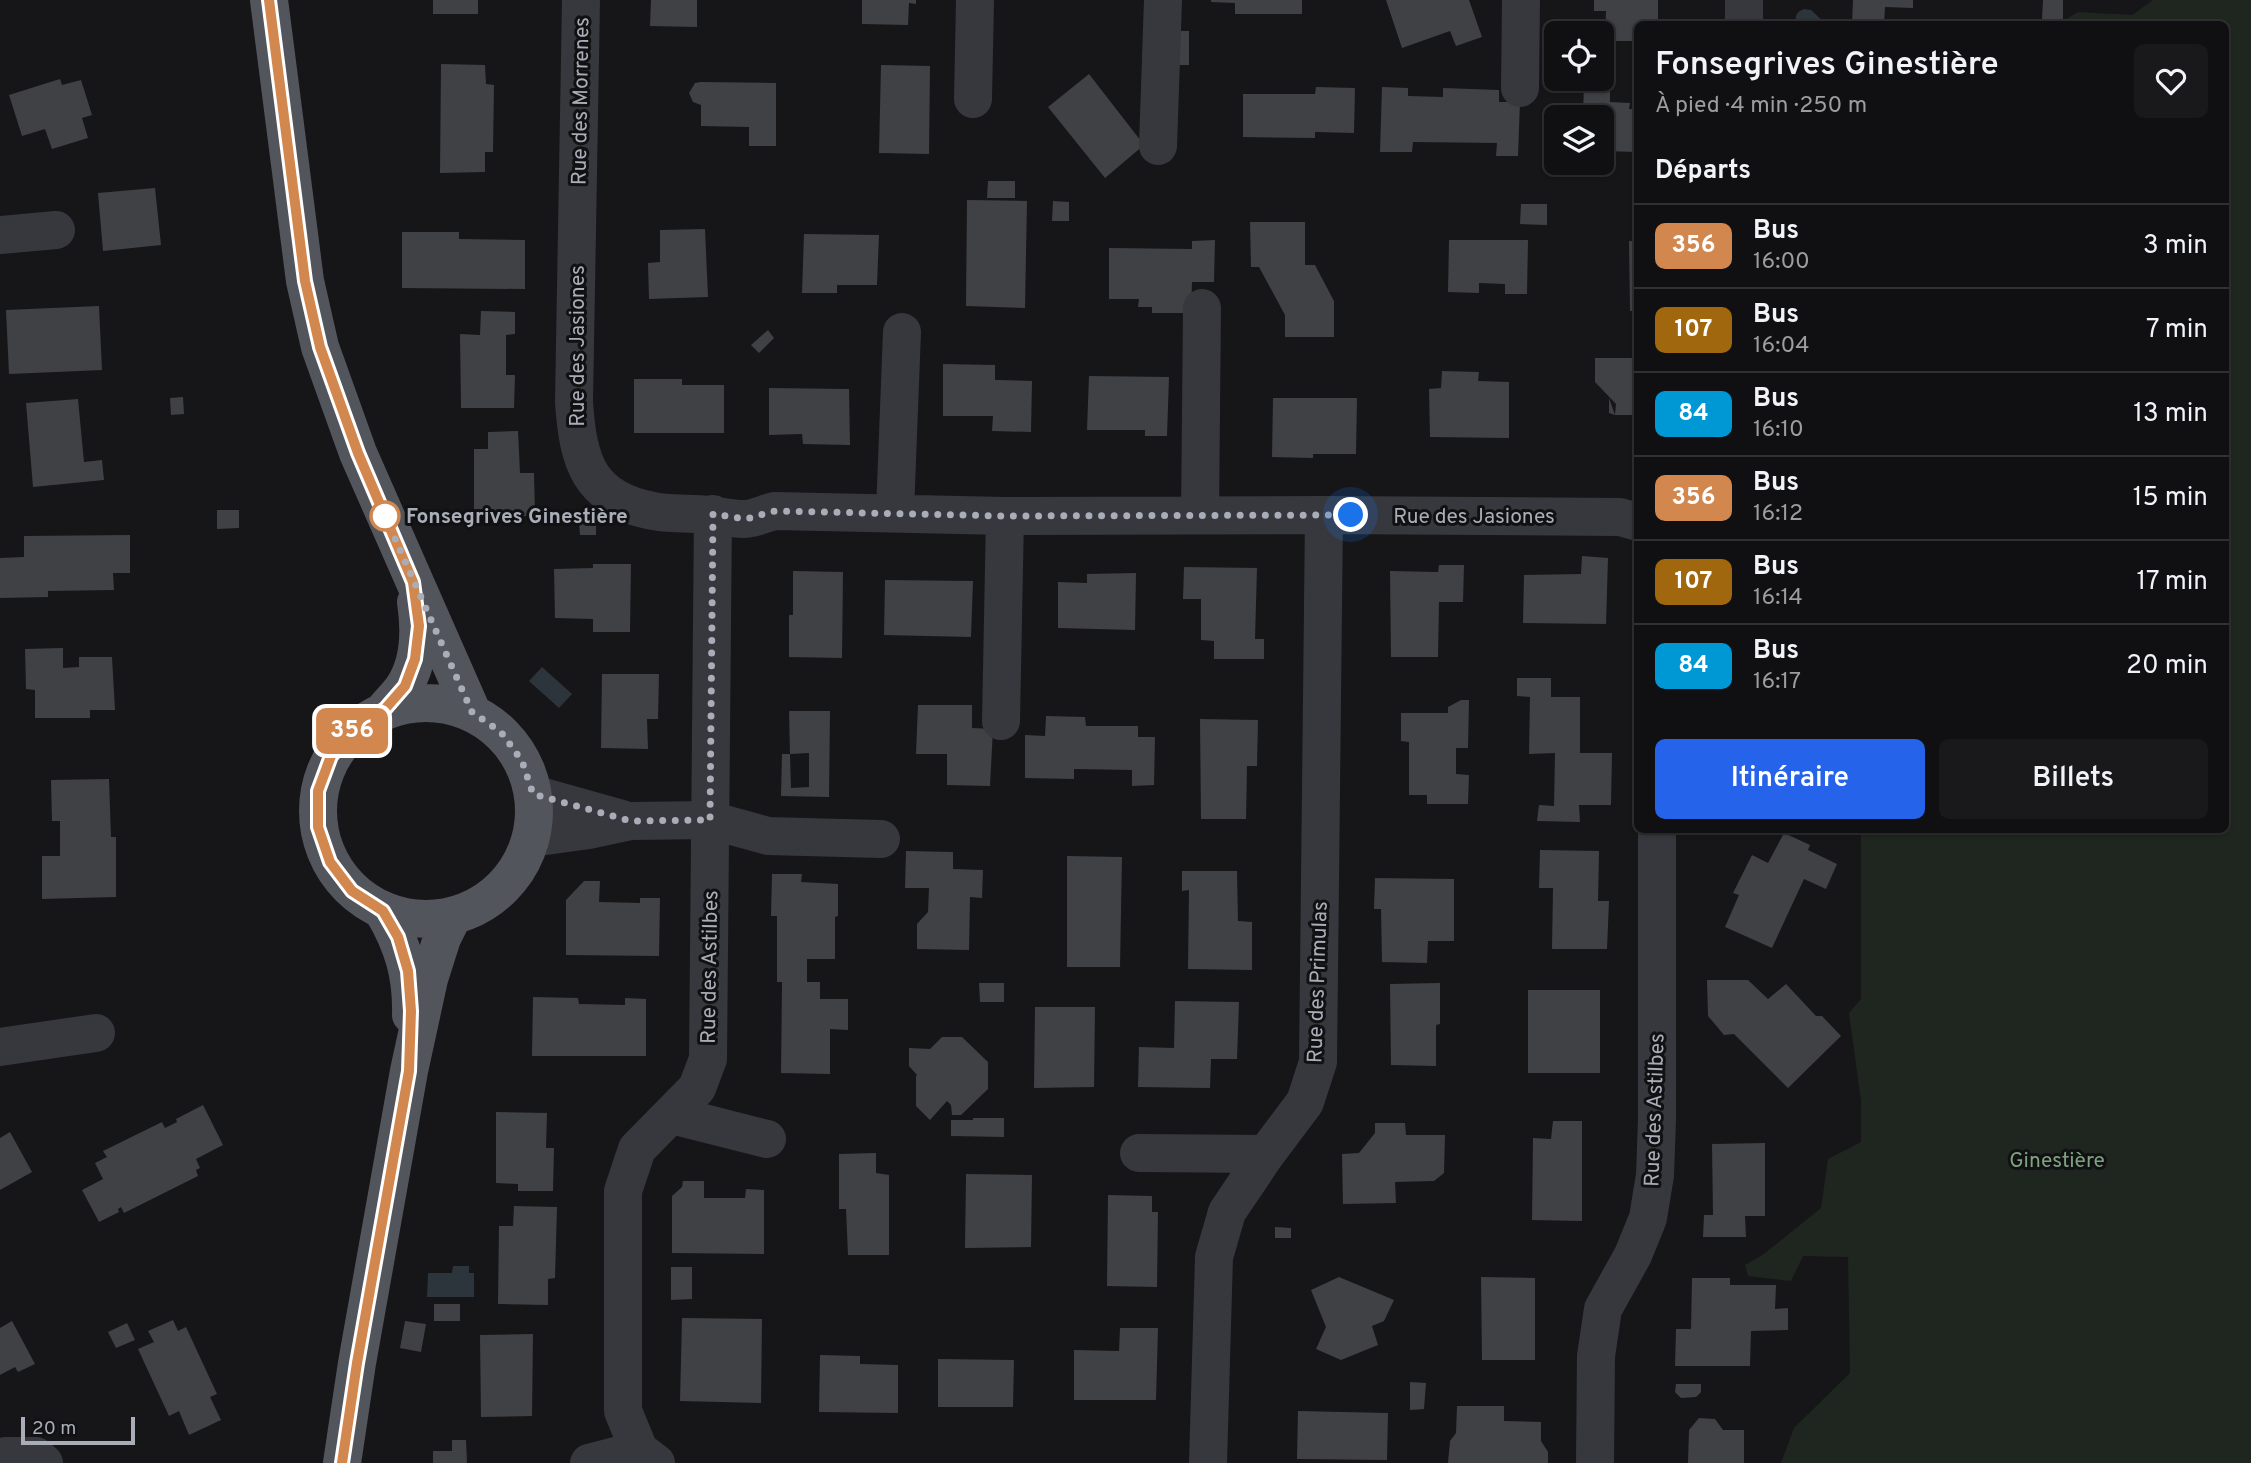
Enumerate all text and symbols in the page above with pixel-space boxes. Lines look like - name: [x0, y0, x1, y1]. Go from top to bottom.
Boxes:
- street label: Rue des Morrenes: [567, 17, 596, 185]
- map controls: [1544, 21, 1614, 175]
- button: locate: [1544, 21, 1614, 91]
- button: heart: [2134, 44, 2208, 118]
- text: Fonsegrives Ginestière: [1655, 45, 1999, 87]
- text: À pied · 4 min · 250 m: [1655, 92, 1867, 121]
- button: layers: [1544, 105, 1614, 175]
- text: Départs: [1655, 155, 1751, 188]
- text: Bus: [1753, 215, 1799, 248]
- text: 3 min: [2143, 230, 2208, 263]
- text: 356: [1672, 231, 1715, 261]
- text: 16:00: [1753, 248, 1810, 277]
- street label: Rue des Jasiones: [565, 265, 592, 427]
- text: Bus: [1753, 299, 1799, 332]
- text: 7 min: [2146, 314, 2208, 347]
- text: 107: [1675, 315, 1712, 345]
- text: 16:04: [1753, 332, 1810, 361]
- text: Bus: [1753, 383, 1799, 416]
- text: 13 min: [2133, 398, 2208, 431]
- text: 84: [1678, 399, 1709, 429]
- text: 16:10: [1753, 416, 1804, 445]
- text: Bus: [1753, 467, 1799, 500]
- text: 15 min: [2133, 482, 2208, 515]
- text: 356: [1672, 483, 1715, 513]
- your location: [1333, 497, 1368, 532]
- text: 16:12: [1753, 500, 1803, 529]
- marker: Fonsegrives Ginestière: [370, 501, 400, 531]
- place label: Fonsegrives Ginestière: [406, 504, 628, 531]
- street label: Rue des Jasiones: [1393, 504, 1555, 531]
- text: Bus: [1753, 551, 1799, 584]
- text: 17 min: [2136, 566, 2208, 599]
- text: 107: [1675, 567, 1712, 597]
- text: 16:14: [1753, 584, 1803, 613]
- text: Bus: [1753, 635, 1799, 668]
- text: 20 min: [2126, 650, 2208, 683]
- text: 84: [1678, 651, 1709, 681]
- text: 16:17: [1753, 668, 1801, 697]
- line badge: 356: [312, 708, 392, 754]
- text: 356: [330, 716, 374, 746]
- button: Itinéraire: [1655, 739, 1925, 819]
- button: Billets: [1939, 739, 2208, 819]
- street label: Rue des Astilbes: [696, 890, 725, 1044]
- street label: Rue des Primulas: [1302, 901, 1335, 1063]
- street label: Rue des Astilbes: [1639, 1033, 1672, 1187]
- park label: Ginestière: [2009, 1148, 2105, 1175]
- scale bar: [21, 1414, 135, 1446]
- text: 20 m: [32, 1417, 76, 1441]

